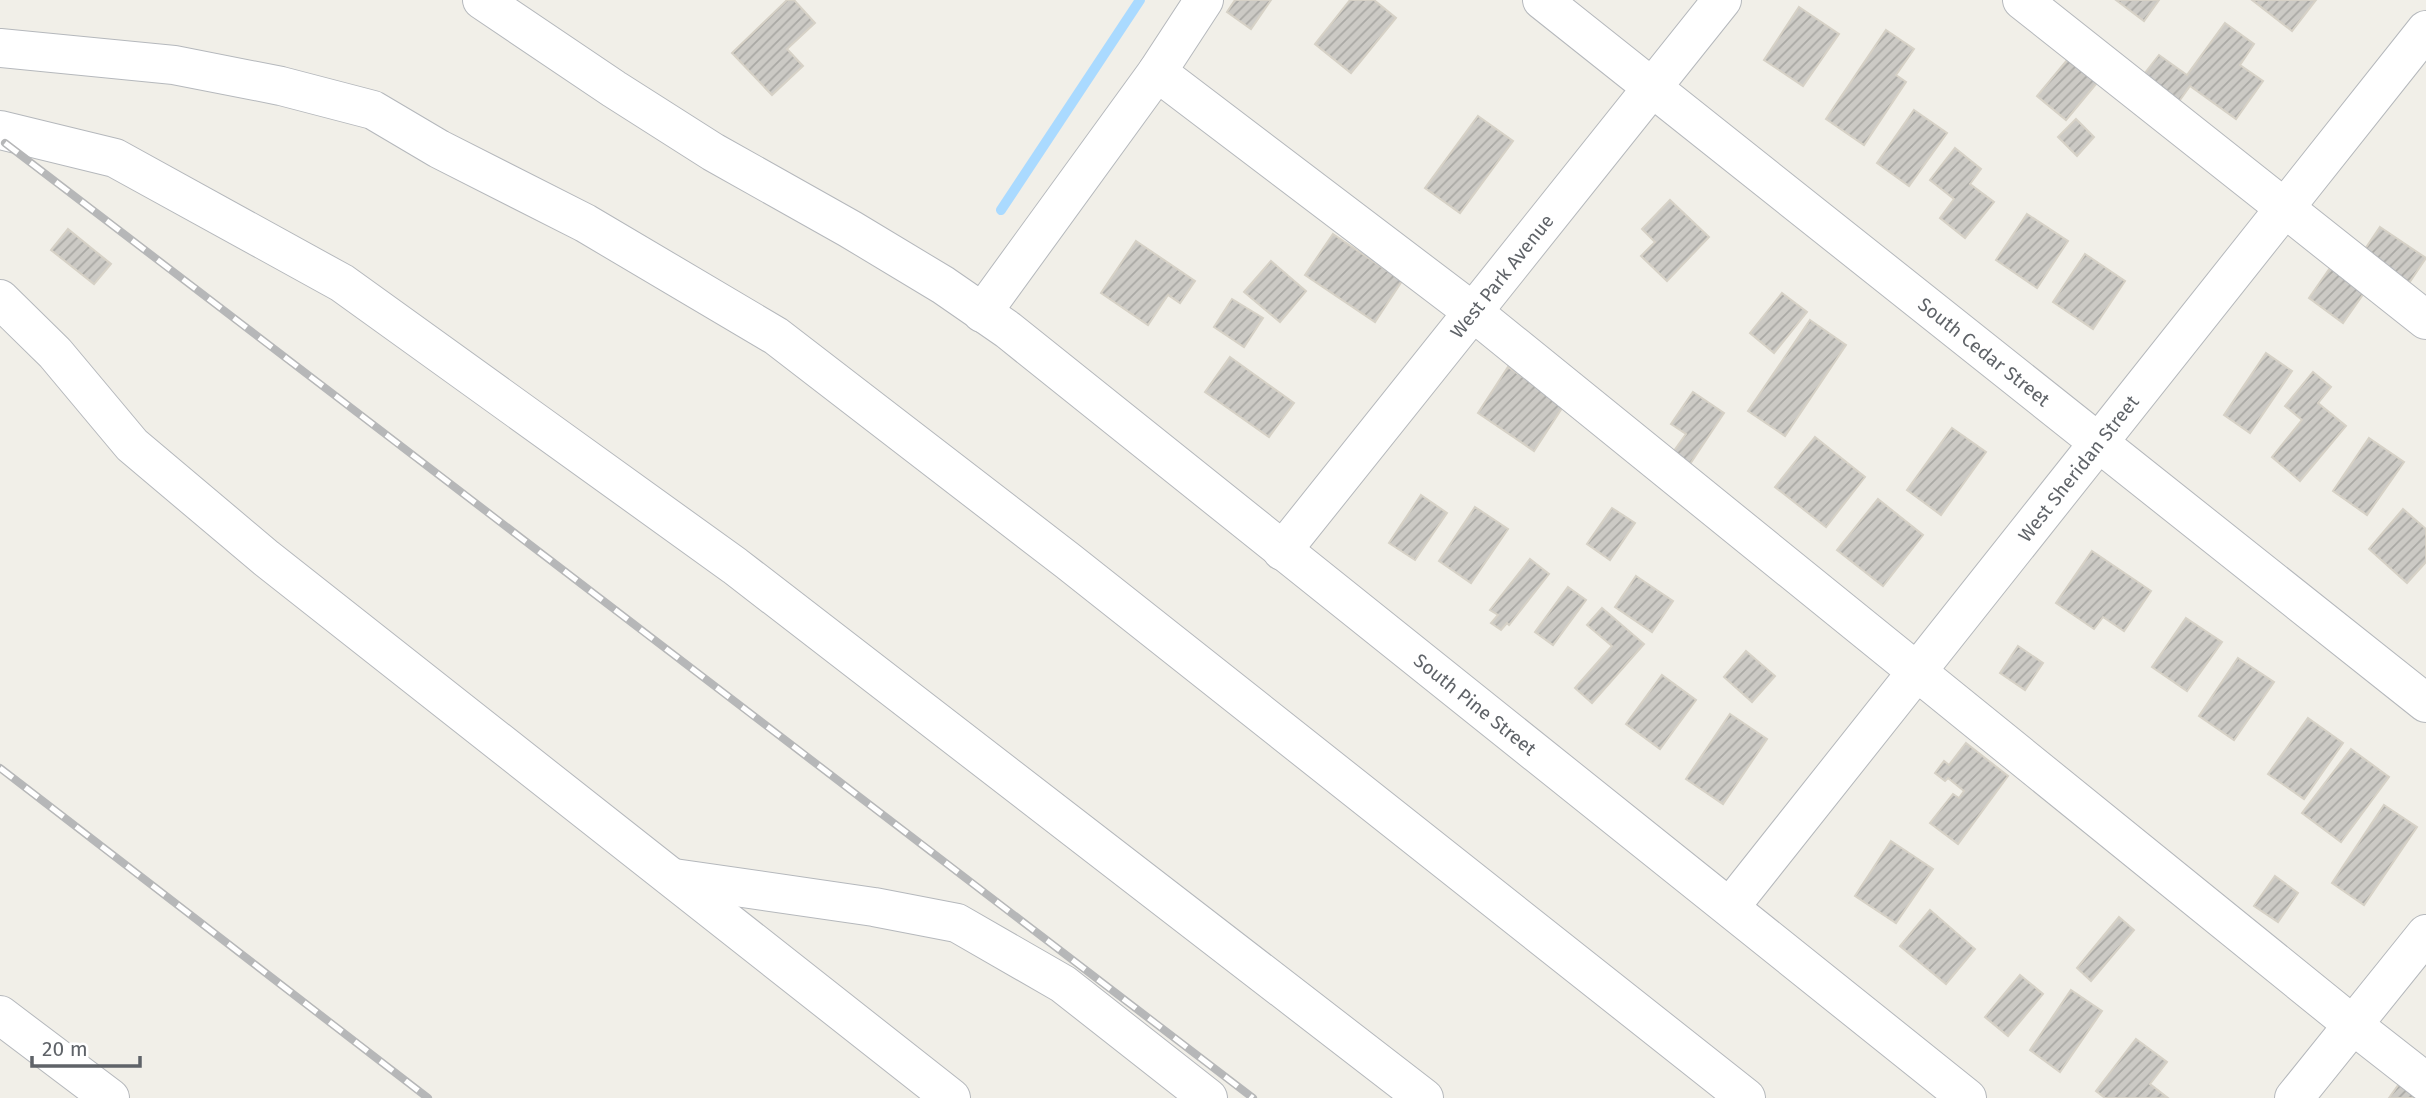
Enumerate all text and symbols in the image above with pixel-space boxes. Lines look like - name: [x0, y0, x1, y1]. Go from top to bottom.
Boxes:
- street label: West Park Avenue: [1445, 209, 1558, 343]
- street label: South Cedar Street: [1914, 292, 2055, 411]
- street label: West Sheridan Street: [2013, 390, 2143, 546]
- street label: South Pine Street: [1410, 648, 1541, 760]
- scale bar: [32, 1024, 140, 1068]
- text: 20 m: [42, 1036, 88, 1062]

